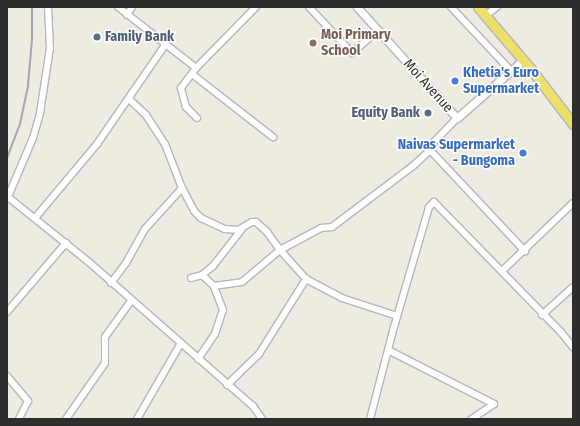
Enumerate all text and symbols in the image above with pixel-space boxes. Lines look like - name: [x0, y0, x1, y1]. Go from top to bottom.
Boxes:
- place label: Moi Primary School: [321, 27, 391, 60]
- place label: Family Bank: [105, 29, 174, 45]
- marker: Family Bank: [92, 32, 102, 42]
- marker: Moi Primary School: [308, 38, 318, 48]
- street label: Moi Avenue: [400, 56, 456, 116]
- place label: Khetia's Euro Supermarket: [463, 65, 539, 98]
- marker: Khetia's Euro Supermarket: [450, 76, 460, 86]
- place label: Equity Bank: [351, 105, 420, 121]
- marker: Equity Bank: [423, 108, 433, 118]
- place label: Naivas Supermarket - Bungoma: [398, 137, 515, 170]
- marker: Naivas Supermarket - Bungoma: [518, 148, 528, 158]

